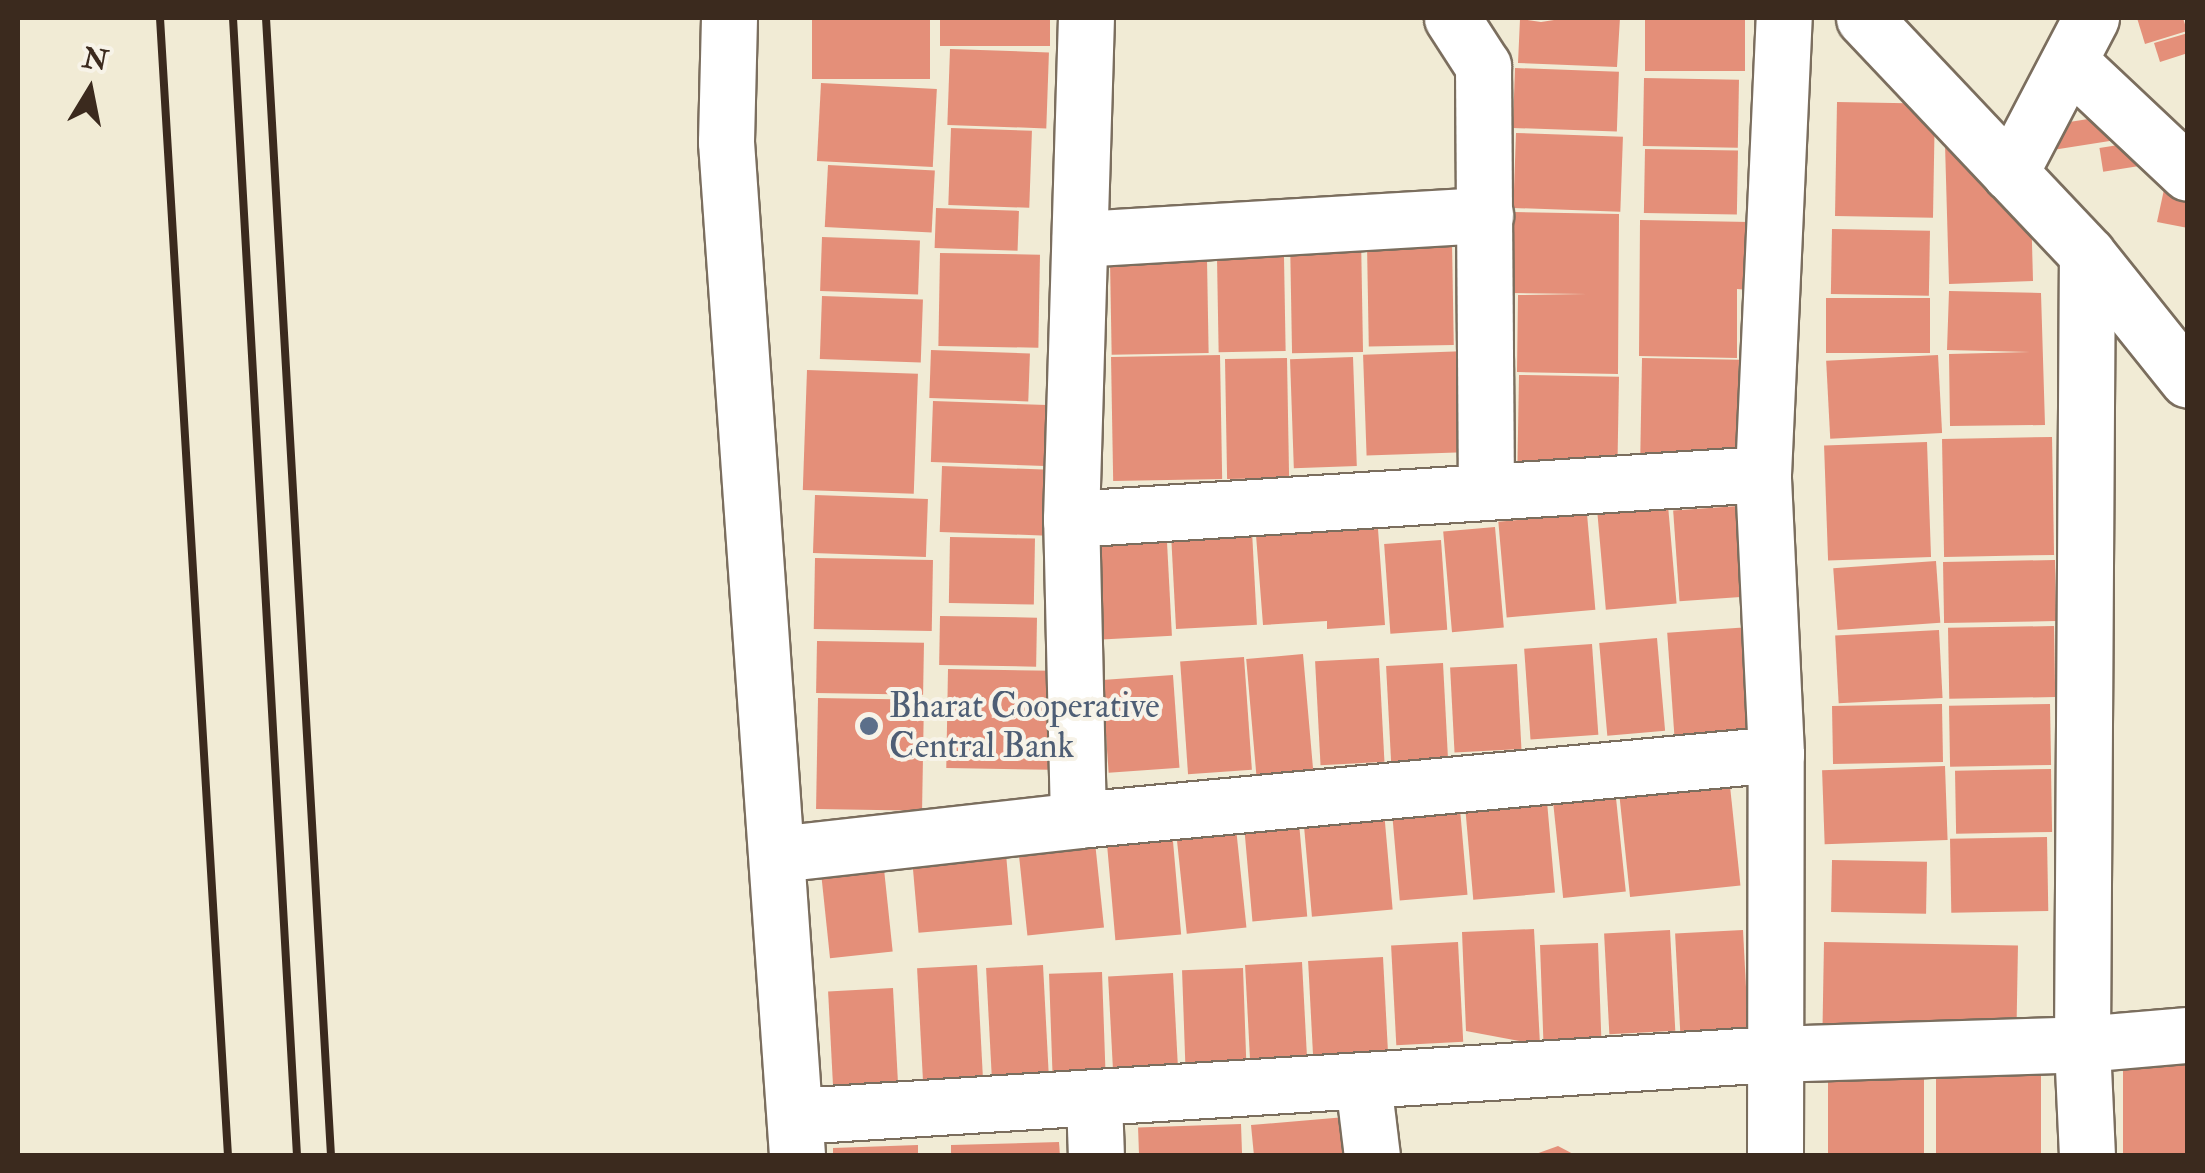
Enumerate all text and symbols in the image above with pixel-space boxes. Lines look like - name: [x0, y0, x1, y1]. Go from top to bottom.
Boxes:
- north arrow: [40, 40, 140, 140]
- text: N: [80, 41, 111, 79]
- place label: Bharat Cooperative Central Bank: [889, 685, 1160, 767]
- marker: Bharat Cooperative Central Bank: [858, 715, 880, 737]

